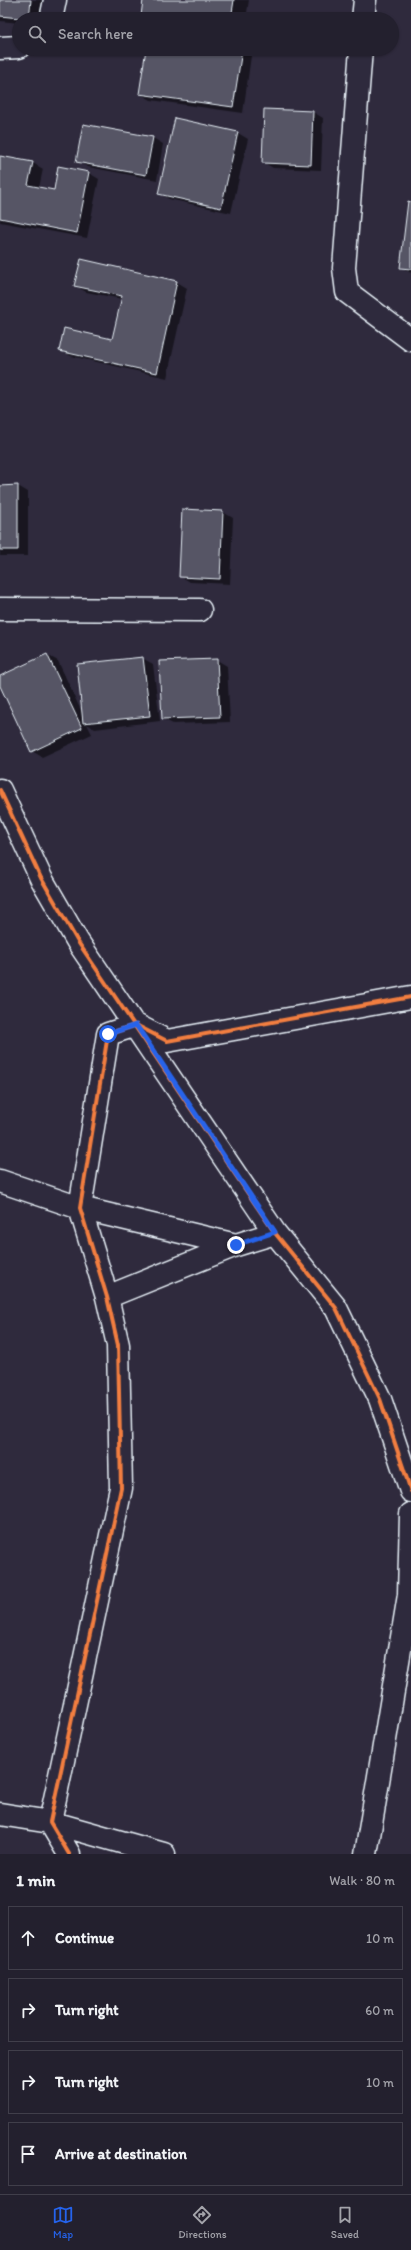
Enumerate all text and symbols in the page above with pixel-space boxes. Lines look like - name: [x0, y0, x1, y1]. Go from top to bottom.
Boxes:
- search box: [12, 12, 399, 56]
- icon: search: [26, 23, 48, 45]
- text: Search here: [58, 25, 133, 43]
- route start: [99, 1025, 117, 1043]
- route end: [227, 1236, 245, 1254]
- text: 1 min: [16, 1870, 55, 1890]
- text: Walk · 80 m: [329, 1873, 395, 1888]
- icon: ahead: [17, 1927, 39, 1949]
- text: Continue: [55, 1929, 114, 1947]
- text: 10 m: [366, 1931, 394, 1946]
- icon: right: [17, 1999, 39, 2021]
- text: Turn right: [55, 2001, 119, 2019]
- text: 60 m: [365, 2003, 394, 2018]
- icon: right: [17, 2071, 39, 2093]
- text: Turn right: [55, 2073, 119, 2091]
- text: 10 m: [366, 2075, 394, 2090]
- icon: arrive: [17, 2143, 39, 2165]
- text: Arrive at destination: [55, 2145, 187, 2163]
- tab: Map: [52, 2204, 74, 2241]
- tab: Directions: [178, 2204, 227, 2241]
- tab: Saved: [331, 2204, 359, 2241]

